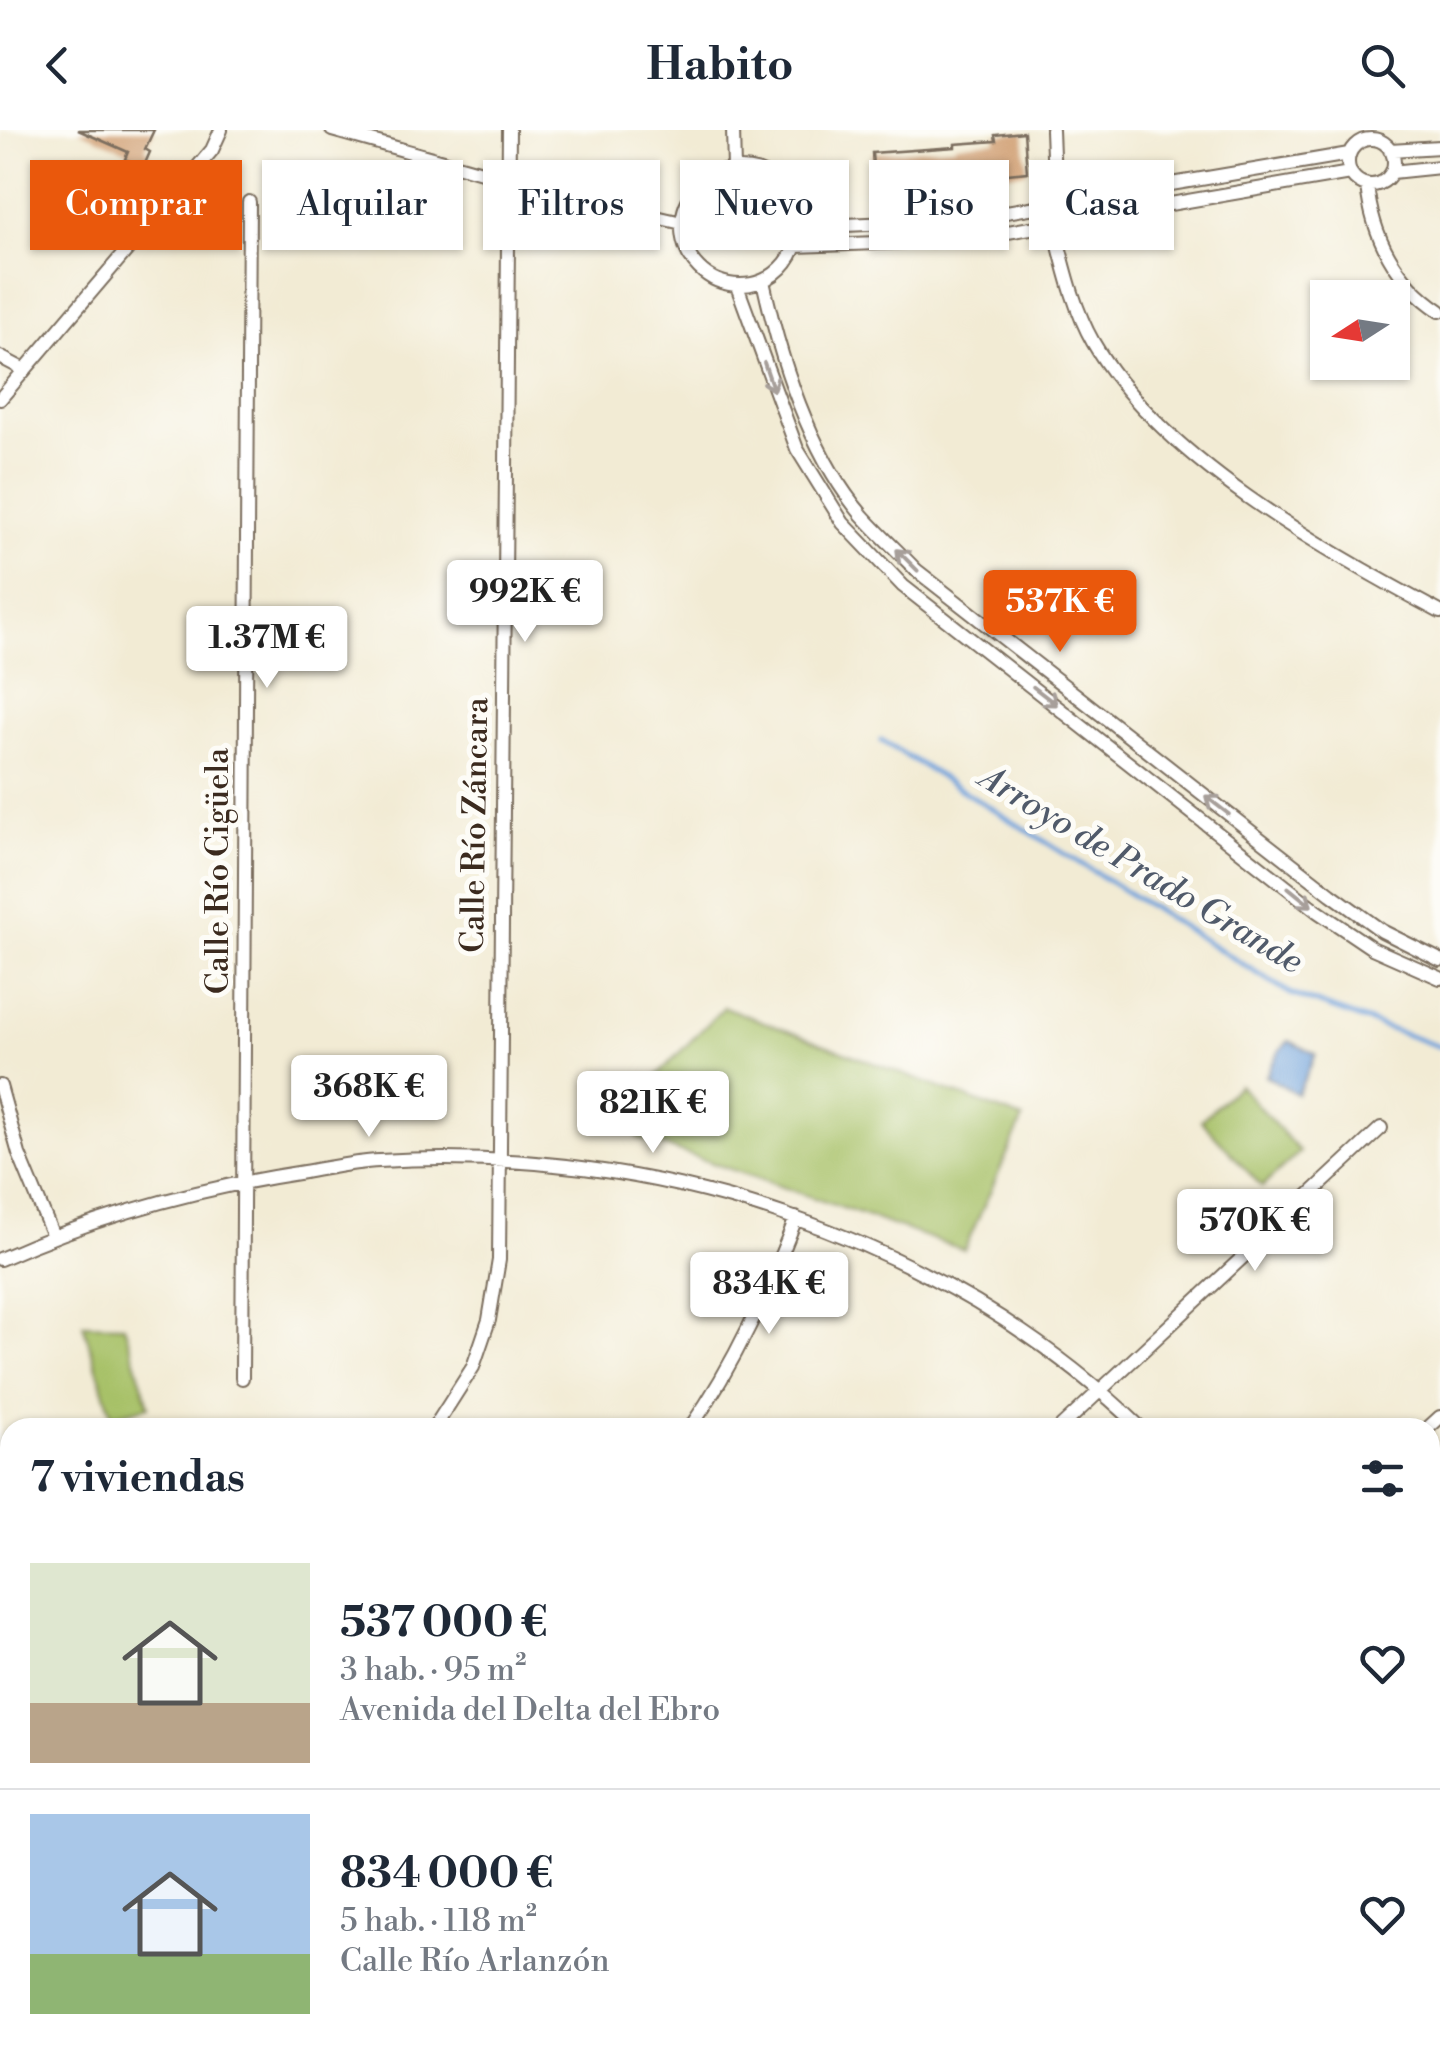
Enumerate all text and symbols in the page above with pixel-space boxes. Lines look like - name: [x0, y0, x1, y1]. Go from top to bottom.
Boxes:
- text: Habito: [646, 37, 794, 94]
- icon: back: [30, 38, 85, 93]
- icon: search: [1355, 38, 1410, 93]
- chip: Comprar: [30, 160, 242, 250]
- chip: Alquilar: [262, 160, 463, 250]
- chip: Filtros: [483, 160, 660, 250]
- chip: Nuevo: [680, 160, 849, 250]
- chip: Piso: [869, 160, 1009, 250]
- chip: Casa: [1029, 160, 1174, 250]
- north arrow: [1310, 280, 1410, 380]
- map controls: [1310, 280, 1410, 380]
- one-way arrow: [762, 361, 780, 393]
- one-way arrow: [895, 548, 920, 573]
- pin: 992K €: [444, 560, 606, 645]
- pin: 537K €: [979, 570, 1141, 655]
- text: 992K €: [469, 572, 581, 612]
- text: 537K €: [1005, 582, 1115, 622]
- pin: 1.37M €: [175, 606, 359, 691]
- text: 1.37M €: [208, 618, 326, 658]
- one-way arrow: [1031, 685, 1058, 706]
- street label: Calle Río Záncara: [453, 696, 497, 953]
- street label: Calle Río Cigüela: [198, 747, 238, 994]
- water label: Arroyo de Prado Grande: [968, 754, 1311, 984]
- one-way arrow: [1204, 795, 1231, 816]
- one-way arrow: [1286, 886, 1312, 908]
- pin: 368K €: [288, 1055, 450, 1140]
- text: 368K €: [313, 1067, 425, 1107]
- pin: 821K €: [572, 1071, 734, 1156]
- text: 821K €: [599, 1083, 707, 1123]
- pin: 570K €: [1174, 1189, 1336, 1274]
- text: 570K €: [1199, 1201, 1311, 1241]
- pin: 834K €: [688, 1252, 850, 1337]
- text: 834K €: [712, 1264, 826, 1304]
- icon: filters: [1355, 1451, 1410, 1506]
- text: 7 viviendas: [30, 1452, 245, 1505]
- text: 537 000 €: [340, 1597, 547, 1650]
- icon: home: [110, 1603, 230, 1723]
- icon: heart: [1355, 1636, 1410, 1691]
- text: 3 hab. · 95 m²: [340, 1650, 526, 1690]
- text: Avenida del Delta del Ebro: [340, 1690, 720, 1730]
- text: 834 000 €: [340, 1848, 553, 1901]
- icon: home: [110, 1854, 230, 1974]
- icon: heart: [1355, 1887, 1410, 1942]
- text: 5 hab. · 118 m²: [340, 1901, 537, 1941]
- text: Calle Río Arlanzón: [340, 1941, 610, 1981]

